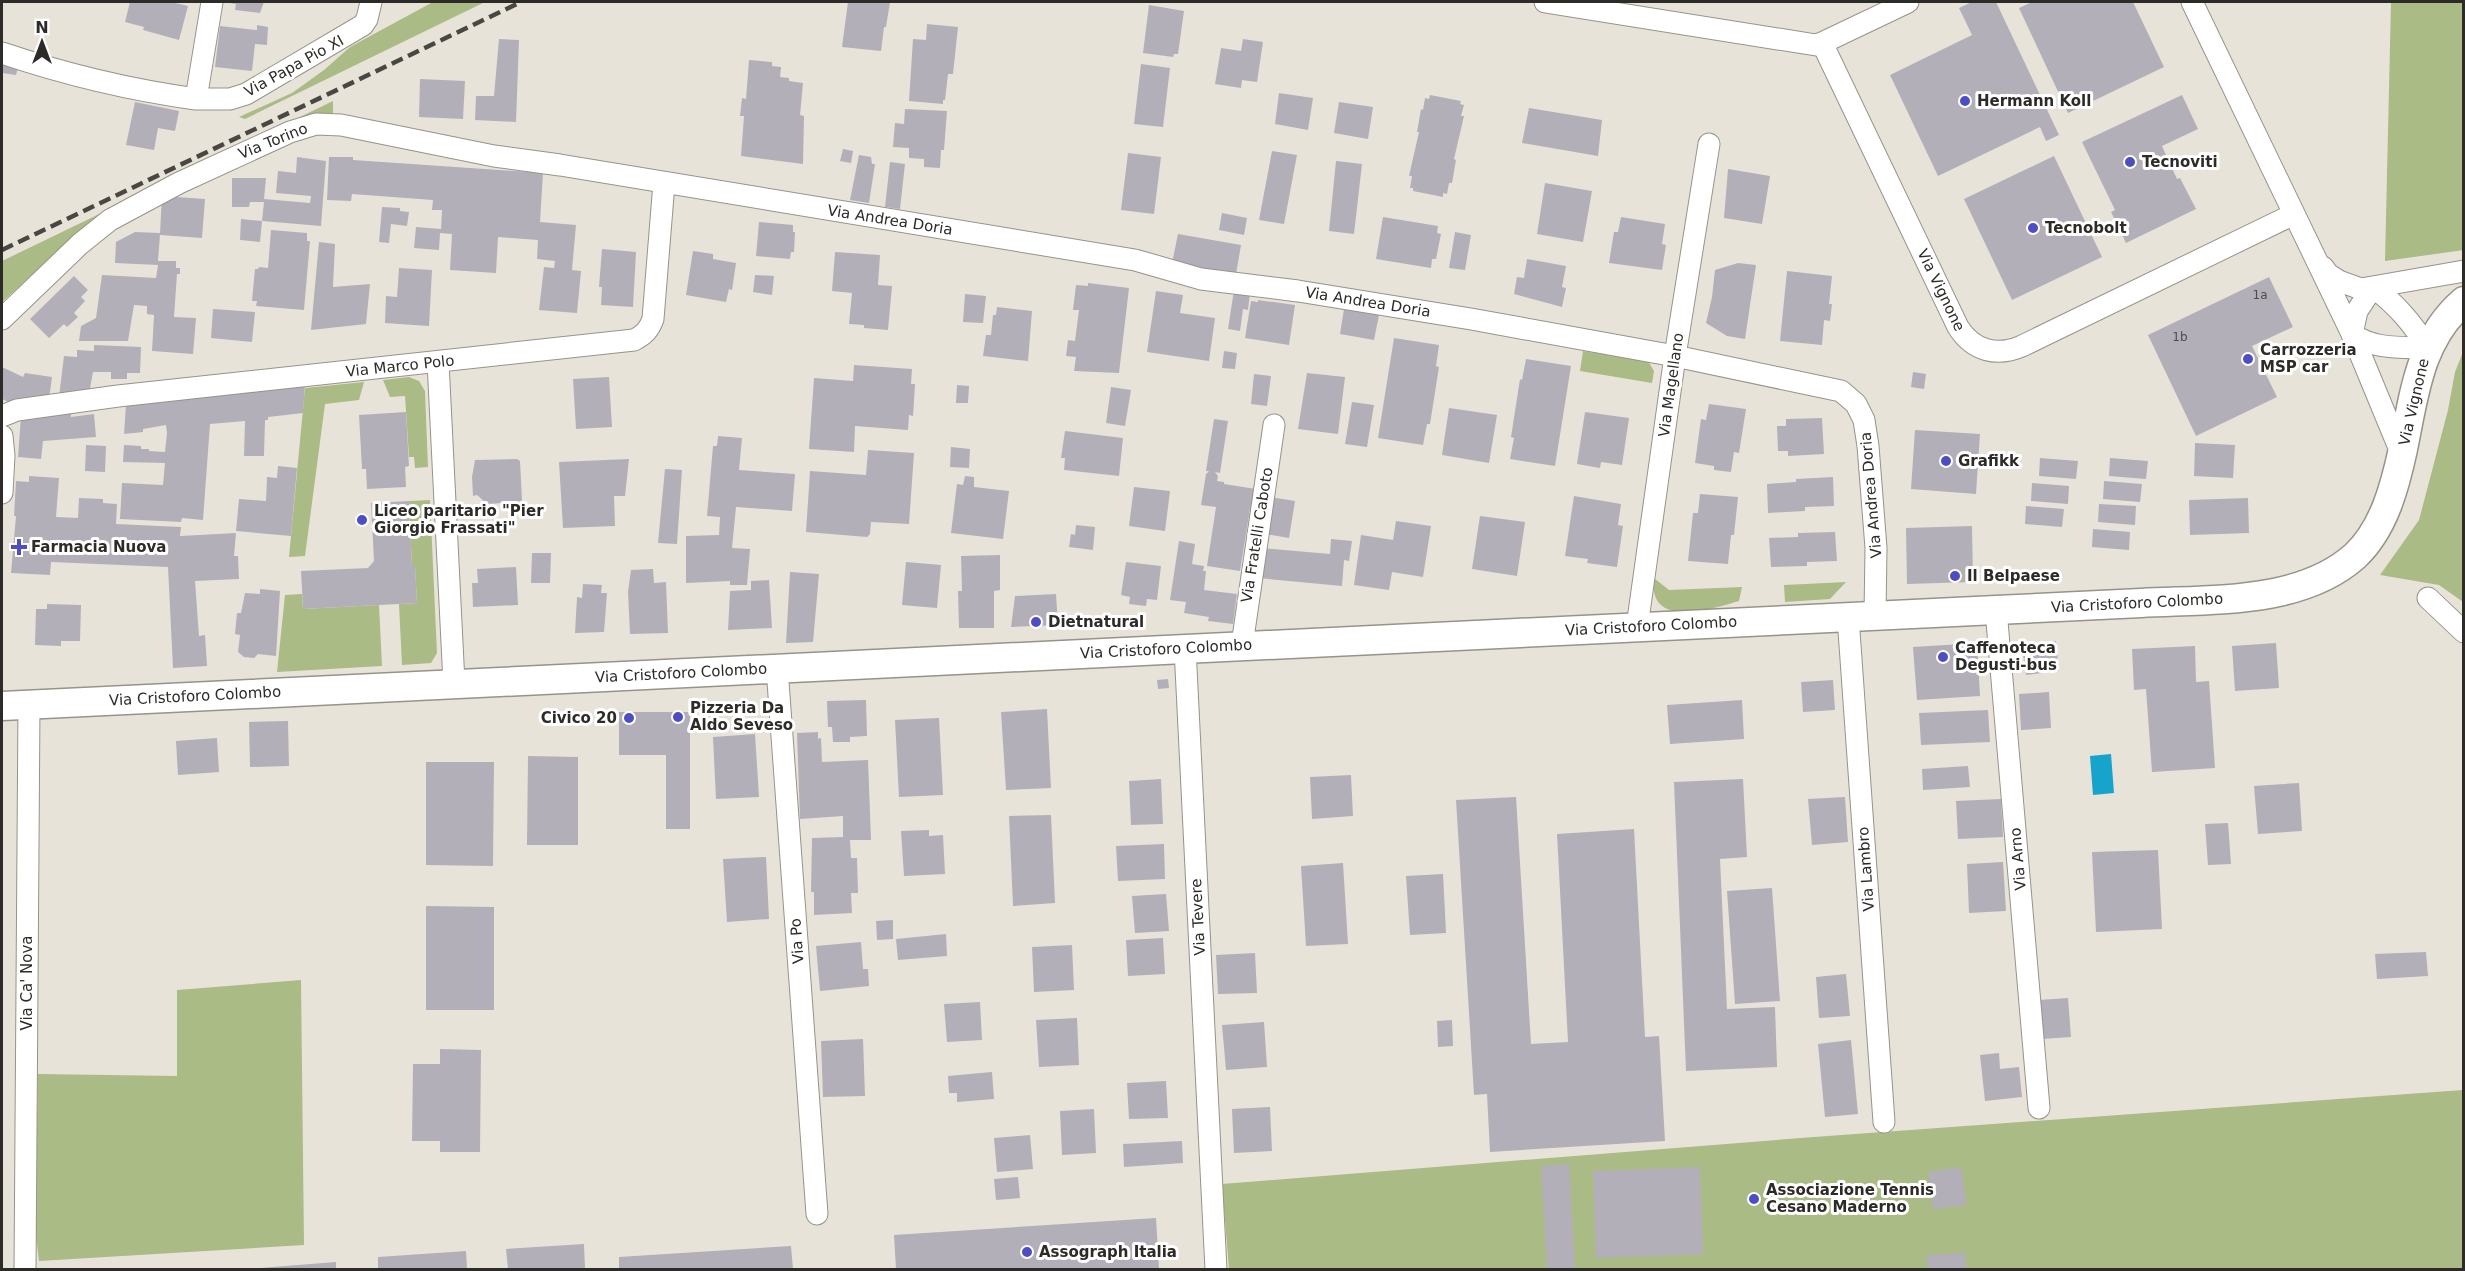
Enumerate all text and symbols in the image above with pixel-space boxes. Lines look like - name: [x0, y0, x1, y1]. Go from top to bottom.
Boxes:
- north arrow: [12, 12, 72, 72]
- text: N: [35, 18, 49, 37]
- street label: Via Papa Pio XI: [241, 31, 347, 101]
- place label: Hermann Koll: [1977, 92, 2091, 110]
- marker: Hermann Koll: [1958, 94, 1972, 108]
- street label: Via Torino: [236, 119, 310, 163]
- place label: Tecnoviti: [2142, 153, 2218, 171]
- marker: Tecnoviti: [2123, 155, 2137, 169]
- street label: Via Andrea Doria: [826, 201, 954, 239]
- place label: Tecnobolt: [2045, 219, 2127, 237]
- marker: Tecnobolt: [2026, 221, 2040, 235]
- street label: Via Vignone: [1913, 246, 1969, 334]
- street label: Via Andrea Doria: [1304, 283, 1432, 321]
- house number: 1a: [2253, 288, 2268, 302]
- house number: 1b: [2172, 330, 2188, 344]
- street label: Via Magellano: [1655, 332, 1687, 438]
- place label: Carrozzeria MSP car: [2260, 341, 2357, 376]
- street label: Via Marco Polo: [345, 351, 455, 381]
- marker: Carrozzeria MSP car: [2241, 352, 2255, 366]
- street label: Via Vignone: [2395, 357, 2433, 447]
- street label: Via Andrea Doria: [1857, 431, 1885, 559]
- place label: Grafikk: [1958, 452, 2020, 470]
- marker: Grafikk: [1939, 454, 1953, 468]
- street label: Via Fratelli Caboto: [1237, 466, 1277, 604]
- place label: Liceo paritario "Pier Giorgio Frassati": [374, 502, 544, 537]
- marker: Liceo paritario "Pier Giorgio Frassati": [355, 513, 369, 527]
- place label: Farmacia Nuova: [31, 538, 166, 556]
- marker: Farmacia Nuova: [12, 540, 26, 554]
- place label: Il Belpaese: [1967, 567, 2060, 585]
- marker: Il Belpaese: [1948, 569, 1962, 583]
- street label: Via Cristoforo Colombo: [2050, 590, 2224, 616]
- place label: Dietnatural: [1048, 613, 1144, 631]
- street label: Via Cristoforo Colombo: [1564, 613, 1738, 639]
- marker: Dietnatural: [1029, 615, 1043, 629]
- street label: Via Cristoforo Colombo: [1079, 636, 1253, 662]
- place label: Caffenoteca Degusti-bus: [1955, 639, 2057, 674]
- marker: Caffenoteca Degusti-bus: [1936, 650, 1950, 664]
- street label: Via Cristoforo Colombo: [594, 660, 768, 686]
- street label: Via Cristoforo Colombo: [108, 683, 282, 709]
- place label: Pizzeria Da Aldo Seveso: [690, 699, 793, 734]
- place label: Civico 20: [541, 709, 617, 727]
- marker: Pizzeria Da Aldo Seveso: [671, 710, 685, 724]
- marker: Civico 20: [622, 711, 636, 725]
- street label: Via Lambro: [1854, 826, 1878, 912]
- street label: Via Arno: [2006, 827, 2030, 891]
- street label: Via Tevere: [1187, 878, 1209, 956]
- street label: Via Po: [786, 918, 808, 964]
- street label: Via Ca' Nova: [18, 935, 36, 1031]
- place label: Associazione Tennis Cesano Maderno: [1766, 1181, 1934, 1216]
- marker: Associazione Tennis Cesano Maderno: [1747, 1192, 1761, 1206]
- place label: Assograph Italia: [1039, 1243, 1177, 1261]
- marker: Assograph Italia: [1020, 1245, 1034, 1259]

